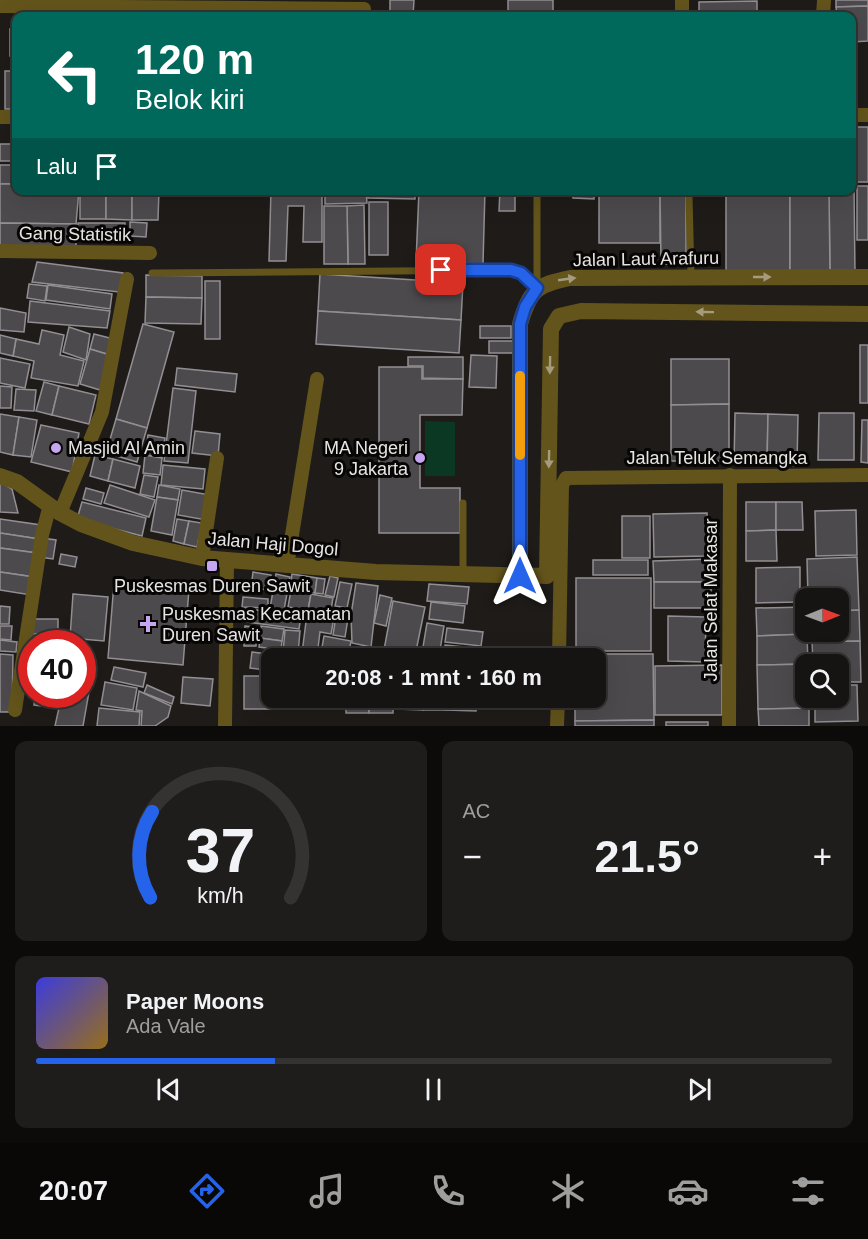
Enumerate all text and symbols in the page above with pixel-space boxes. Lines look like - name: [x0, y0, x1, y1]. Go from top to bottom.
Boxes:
- icon: left: [36, 36, 114, 114]
- text: 120 m: [135, 36, 254, 83]
- text: Belok kiri: [135, 85, 245, 115]
- icon: arrive: [90, 150, 123, 183]
- text: Lalu: [36, 154, 78, 179]
- street label: Gang Statistik: [19, 223, 132, 245]
- pin: [415, 244, 466, 295]
- street label: Jalan Laut Arafuru: [573, 248, 719, 270]
- icon: arrive: [424, 253, 457, 286]
- one-way arrow: [753, 272, 772, 282]
- one-way arrow: [558, 275, 577, 284]
- one-way arrow: [695, 308, 714, 317]
- one-way arrow: [545, 355, 555, 374]
- place label: Masjid Al Amin: [68, 438, 185, 458]
- place label: MA Negeri 9 Jakarta: [324, 438, 409, 479]
- marker: Masjid Al Amin: [49, 441, 63, 455]
- street label: Jalan Teluk Semangka: [627, 448, 808, 468]
- one-way arrow: [544, 449, 554, 468]
- marker: MA Negeri 9 Jakarta: [413, 451, 427, 465]
- street label: Jalan Selat Makasar: [701, 518, 721, 682]
- street label: Jalan Haji Dogol: [207, 528, 339, 560]
- position arrow: [488, 544, 552, 608]
- marker: Puskesmas Duren Sawit: [205, 559, 219, 573]
- place label: Puskesmas Duren Sawit: [114, 576, 310, 596]
- north arrow: [795, 588, 849, 642]
- map controls: [795, 588, 849, 708]
- place label: Puskesmas Kecamatan Duren Sawit: [162, 604, 351, 645]
- marker: Puskesmas Kecamatan Duren Sawit: [139, 615, 157, 633]
- speed limit sign: 40: [18, 630, 96, 708]
- button: search: [795, 654, 849, 708]
- text: 20:08 · 1 mnt · 160 m: [325, 665, 542, 690]
- text: AC: [463, 800, 490, 822]
- text: 37: [186, 816, 255, 885]
- text: 21.5°: [594, 831, 700, 882]
- text: −: [463, 838, 482, 875]
- text: +: [813, 838, 832, 875]
- text: km/h: [198, 884, 244, 908]
- text: Paper Moons: [126, 989, 264, 1014]
- text: Ada Vale: [126, 1015, 206, 1037]
- icon: previous: [152, 1073, 185, 1106]
- icon: pause: [417, 1073, 450, 1106]
- icon: next: [683, 1073, 716, 1106]
- icon: directions: [186, 1170, 228, 1212]
- icon: music: [306, 1170, 348, 1212]
- icon: phone: [427, 1170, 469, 1212]
- icon: climate: [547, 1170, 589, 1212]
- icon: car: [667, 1170, 709, 1212]
- icon: filters: [787, 1170, 829, 1212]
- text: 20:07: [39, 1176, 108, 1206]

